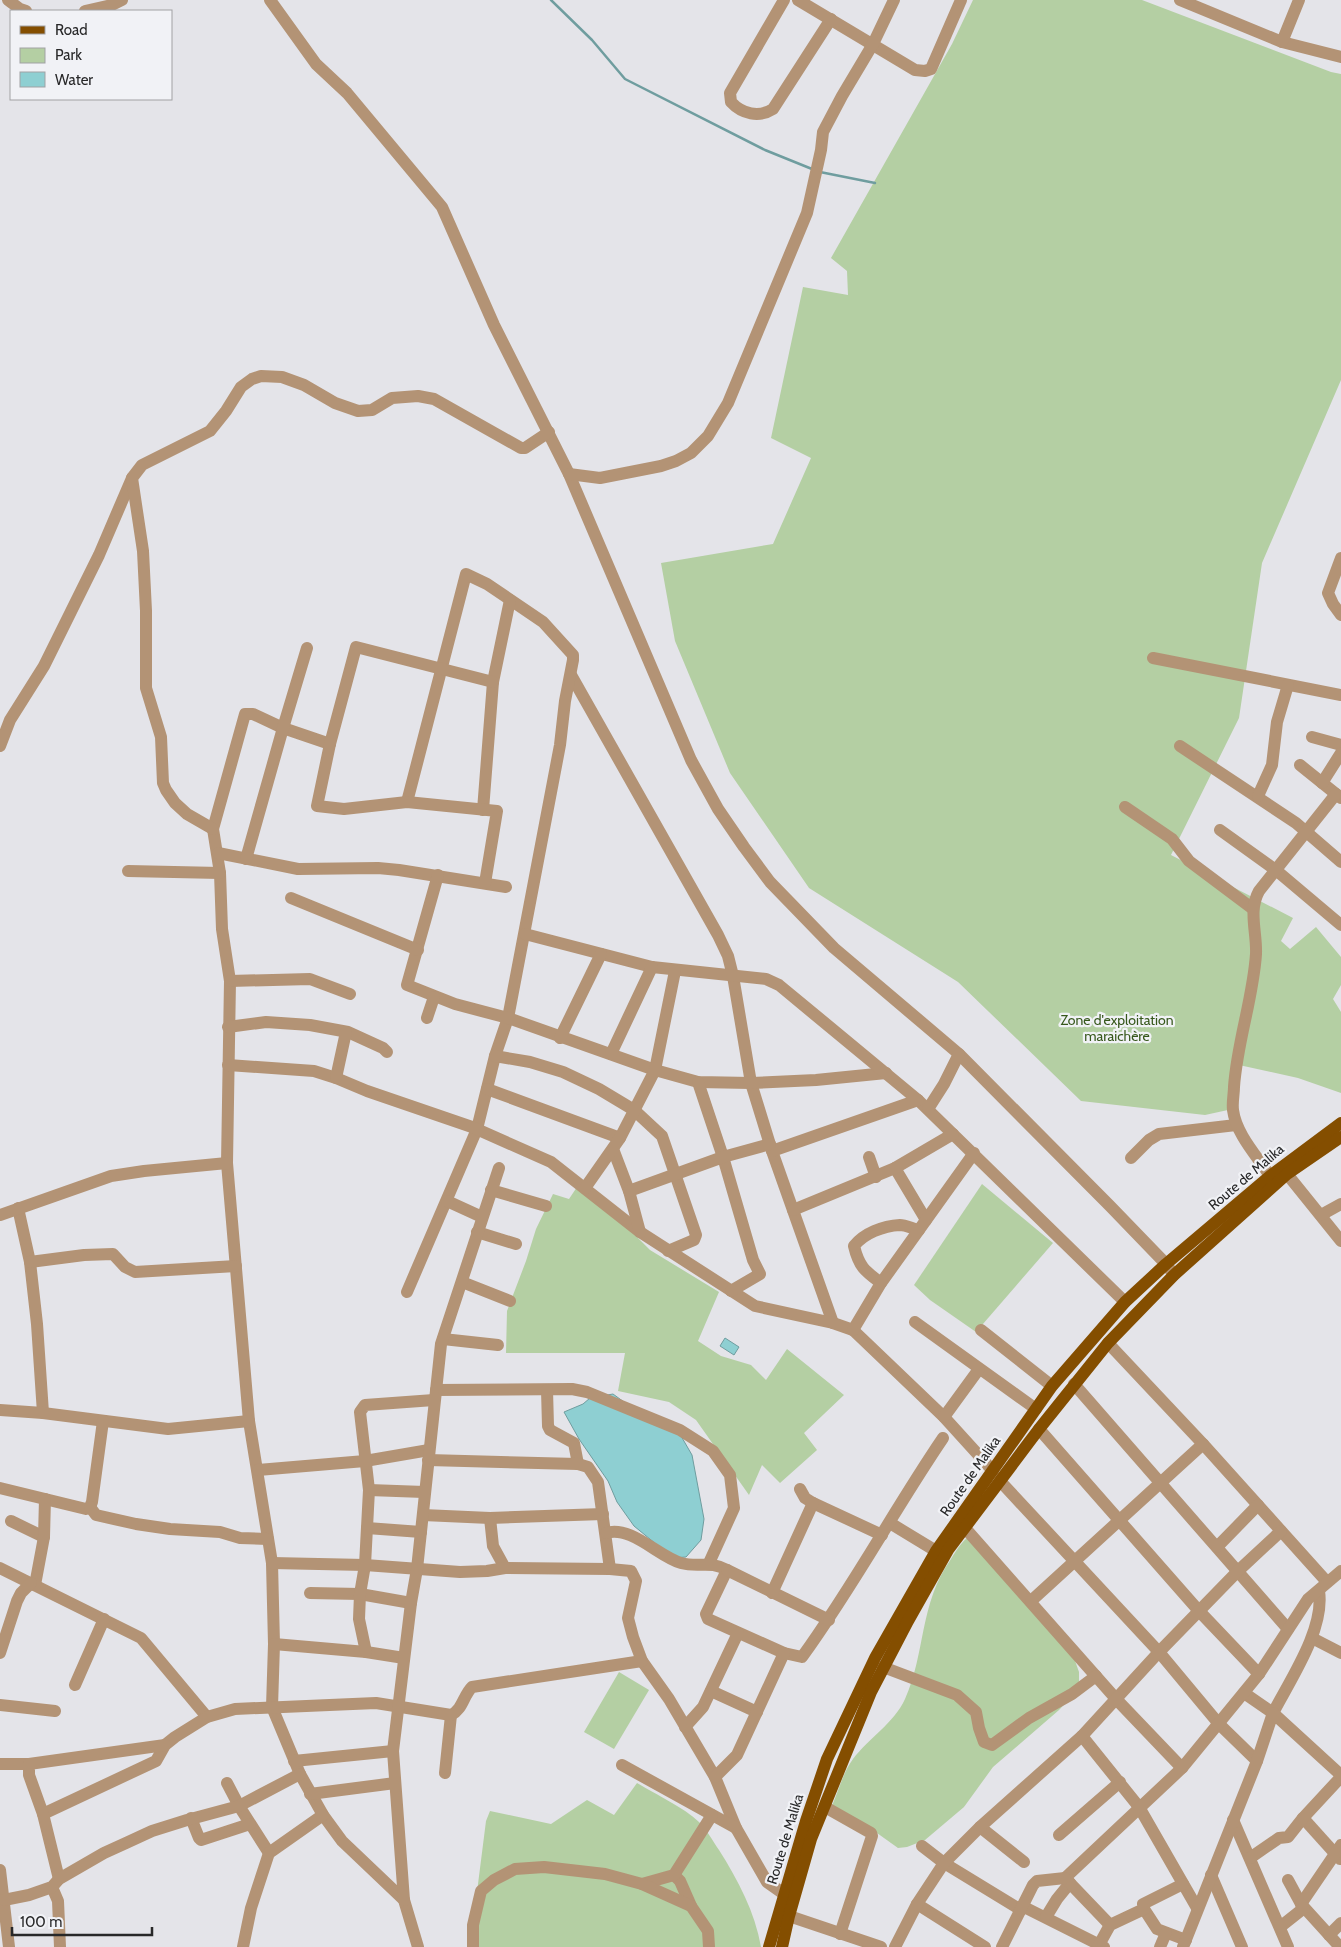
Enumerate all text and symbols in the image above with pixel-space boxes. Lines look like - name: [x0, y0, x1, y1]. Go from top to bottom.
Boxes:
- legend: [10, 10, 172, 100]
- text: Road: [55, 21, 88, 39]
- text: Park: [55, 46, 82, 64]
- text: Water: [55, 71, 93, 89]
- park label: Zone d'exploitation maraichère: [1061, 1011, 1174, 1045]
- street label: Route de Malika: [1204, 1140, 1288, 1214]
- street label: Route de Malika: [936, 1432, 1004, 1519]
- street label: Route de Malika: [763, 1791, 807, 1886]
- scale bar: [12, 1904, 152, 1936]
- text: 100 m: [20, 1913, 62, 1931]

